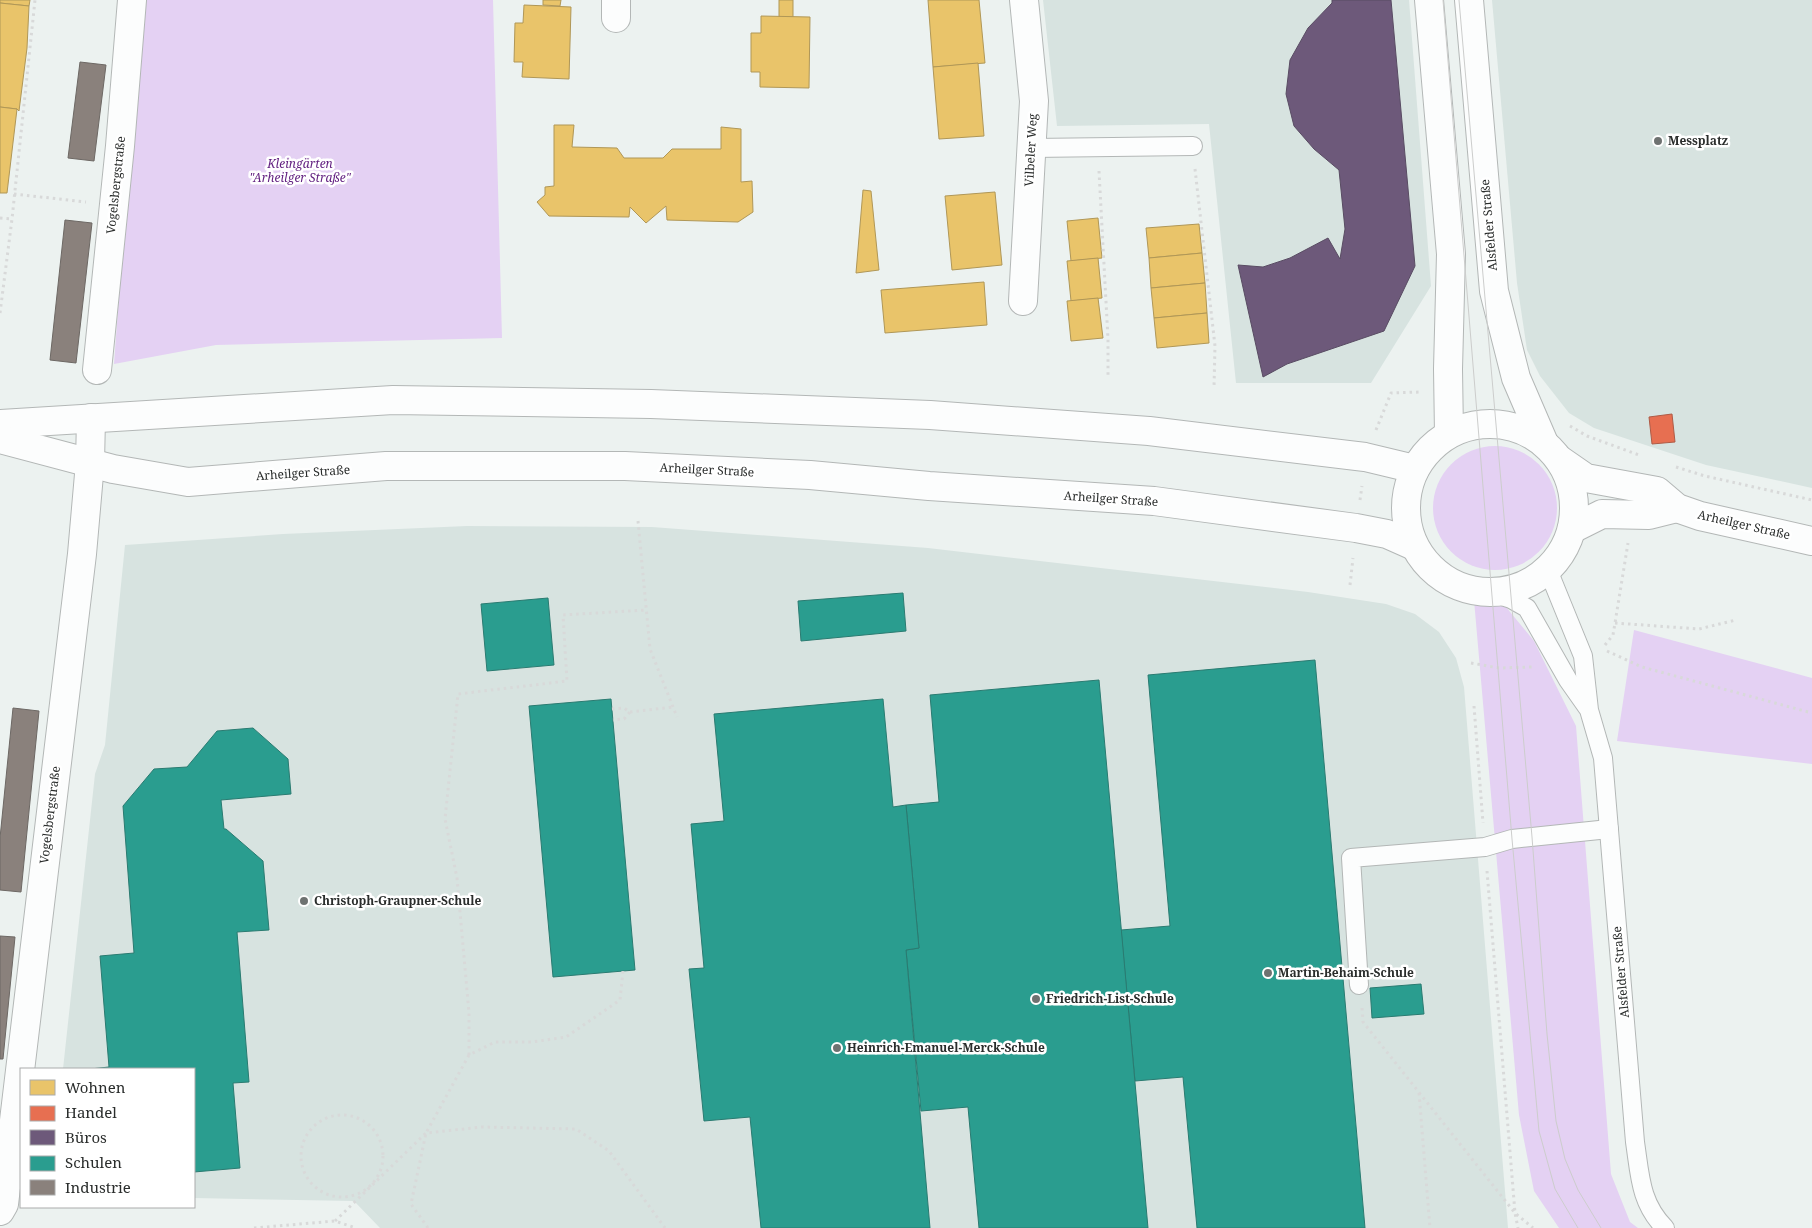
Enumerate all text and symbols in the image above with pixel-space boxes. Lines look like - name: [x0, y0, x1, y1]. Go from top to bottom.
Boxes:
- street label: Vilbeler Weg: [1020, 113, 1041, 187]
- place label: Messplatz: [1668, 132, 1728, 149]
- street label: Vogelsbergstraße: [102, 135, 129, 235]
- marker: Messplatz: [1652, 135, 1664, 147]
- park label: Kleingärten "Arheilger Straße": [249, 155, 352, 186]
- street label: Alsfelder Straße: [1476, 179, 1501, 272]
- street label: Arheilger Straße: [659, 459, 755, 480]
- street label: Arheilger Straße: [255, 461, 351, 484]
- street label: Arheilger Straße: [1063, 487, 1159, 510]
- street label: Arheilger Straße: [1696, 506, 1792, 543]
- street label: Vogelsbergstraße: [35, 765, 64, 865]
- place label: Christoph-Graupner-Schule: [314, 892, 482, 909]
- marker: Christoph-Graupner-Schule: [298, 895, 310, 907]
- street label: Alsfelder Straße: [1608, 926, 1633, 1019]
- place label: Martin-Behaim-Schule: [1278, 964, 1414, 981]
- marker: Martin-Behaim-Schule: [1262, 967, 1274, 979]
- place label: Friedrich-List-Schule: [1046, 990, 1174, 1007]
- marker: Friedrich-List-Schule: [1030, 993, 1042, 1005]
- place label: Heinrich-Emanuel-Merck-Schule: [847, 1039, 1045, 1056]
- marker: Heinrich-Emanuel-Merck-Schule: [831, 1042, 843, 1054]
- legend: [20, 1068, 195, 1208]
- text: Wohnen: [65, 1077, 126, 1097]
- text: Handel: [65, 1102, 117, 1122]
- text: Büros: [65, 1127, 107, 1147]
- text: Schulen: [65, 1152, 122, 1172]
- text: Industrie: [65, 1177, 131, 1197]

